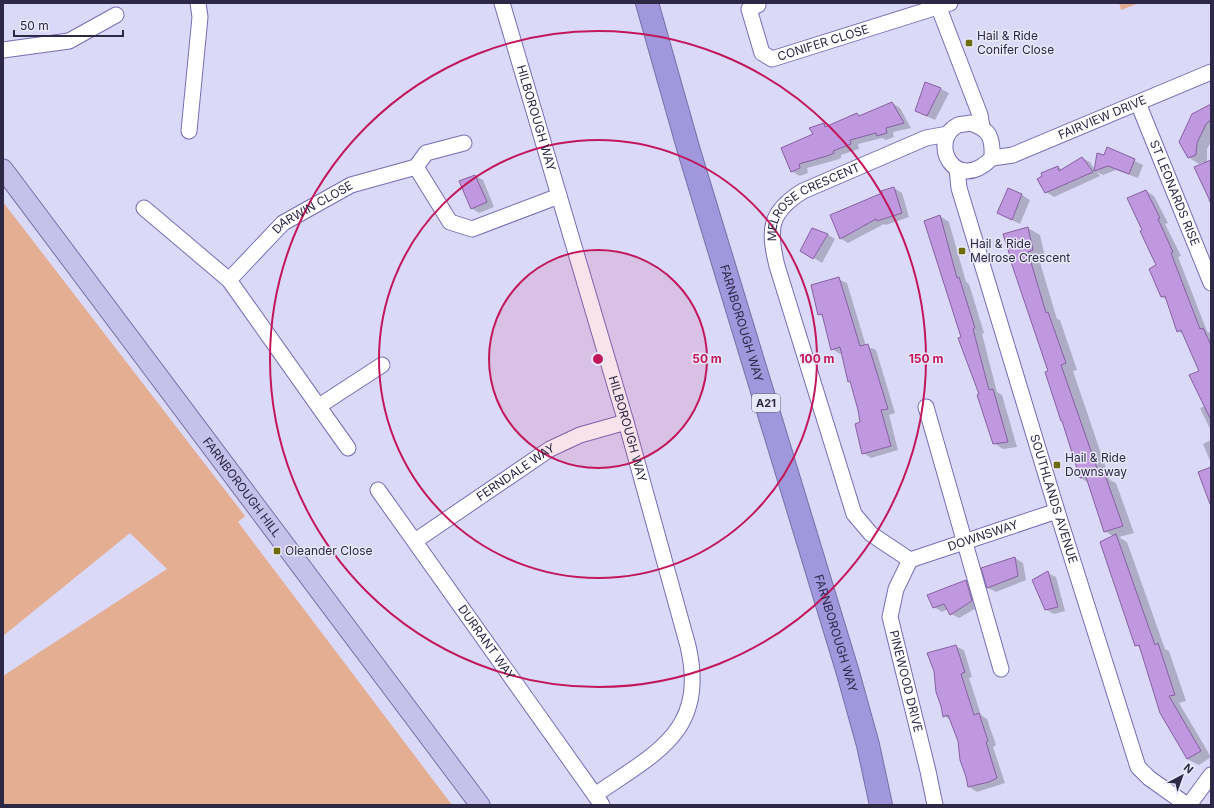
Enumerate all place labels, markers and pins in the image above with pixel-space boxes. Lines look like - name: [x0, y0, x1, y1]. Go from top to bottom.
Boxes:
- place label: Hail & Ride Conifer Close: [977, 28, 1054, 57]
- marker: Hail & Ride Conifer Close: [964, 38, 974, 48]
- place label: Hail & Ride Melrose Crescent: [970, 236, 1070, 265]
- marker: Hail & Ride Melrose Crescent: [957, 246, 967, 256]
- centre of rings: [591, 352, 605, 366]
- place label: Hail & Ride Downsway: [1065, 450, 1127, 479]
- marker: Hail & Ride Downsway: [1052, 460, 1062, 470]
- place label: Oleander Close: [285, 543, 372, 558]
- marker: Oleander Close: [272, 546, 282, 556]

